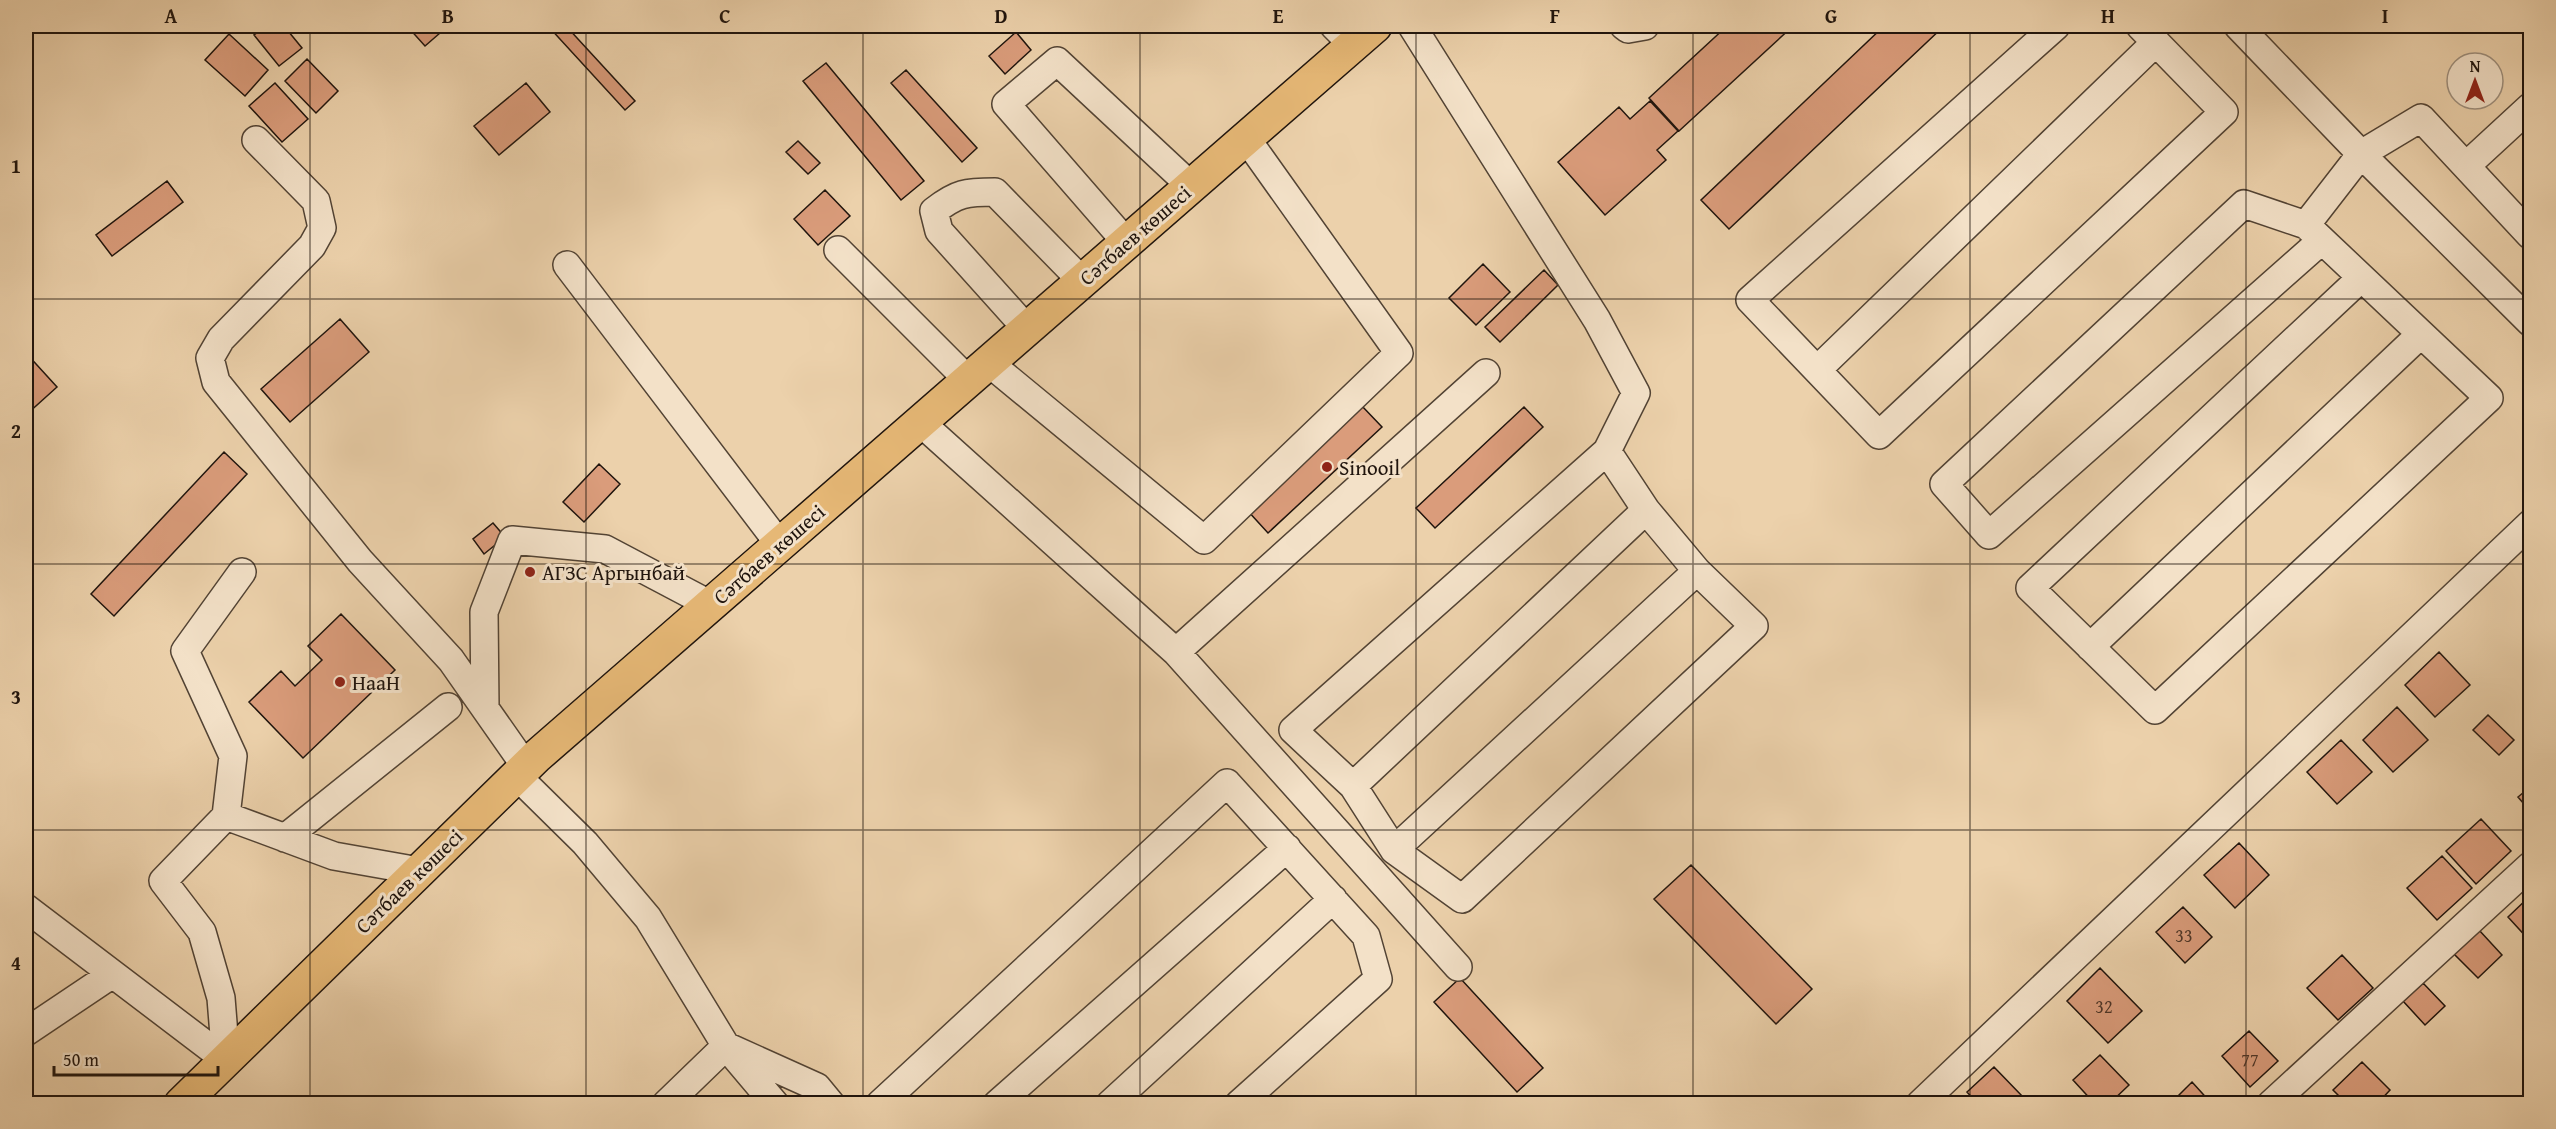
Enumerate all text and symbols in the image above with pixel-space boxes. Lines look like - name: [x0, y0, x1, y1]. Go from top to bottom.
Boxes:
- text: A: [165, 1, 178, 30]
- text: B: [442, 1, 454, 30]
- text: C: [719, 1, 731, 30]
- text: D: [994, 1, 1008, 30]
- text: E: [1273, 1, 1284, 30]
- text: F: [1550, 1, 1560, 30]
- text: G: [1825, 1, 1837, 30]
- text: H: [2101, 1, 2115, 30]
- text: I: [2382, 1, 2388, 30]
- north arrow: [2445, 51, 2505, 111]
- text: N: [2470, 54, 2481, 78]
- text: 1: [11, 151, 21, 180]
- street label: Сәтбаев көшесі: [1072, 177, 1198, 292]
- text: 2: [11, 416, 21, 445]
- place label: Sinooil: [1339, 452, 1400, 483]
- marker: Sinooil: [1320, 460, 1334, 474]
- street label: Сәтбаев көшесі: [706, 496, 832, 611]
- place label: АГЗС Аргынбай: [542, 557, 685, 588]
- marker: АГЗС Аргынбай: [523, 565, 537, 579]
- place label: НааН: [352, 667, 400, 698]
- marker: НааН: [333, 675, 347, 689]
- text: 3: [11, 682, 21, 711]
- street label: Сәтбаев көшесі: [348, 821, 470, 941]
- house number: 33: [2175, 922, 2193, 949]
- text: 4: [11, 948, 21, 977]
- house number: 32: [2095, 993, 2113, 1020]
- scale bar: [54, 1039, 218, 1077]
- text: 50 m: [63, 1046, 99, 1073]
- house number: 77: [2241, 1046, 2259, 1073]

